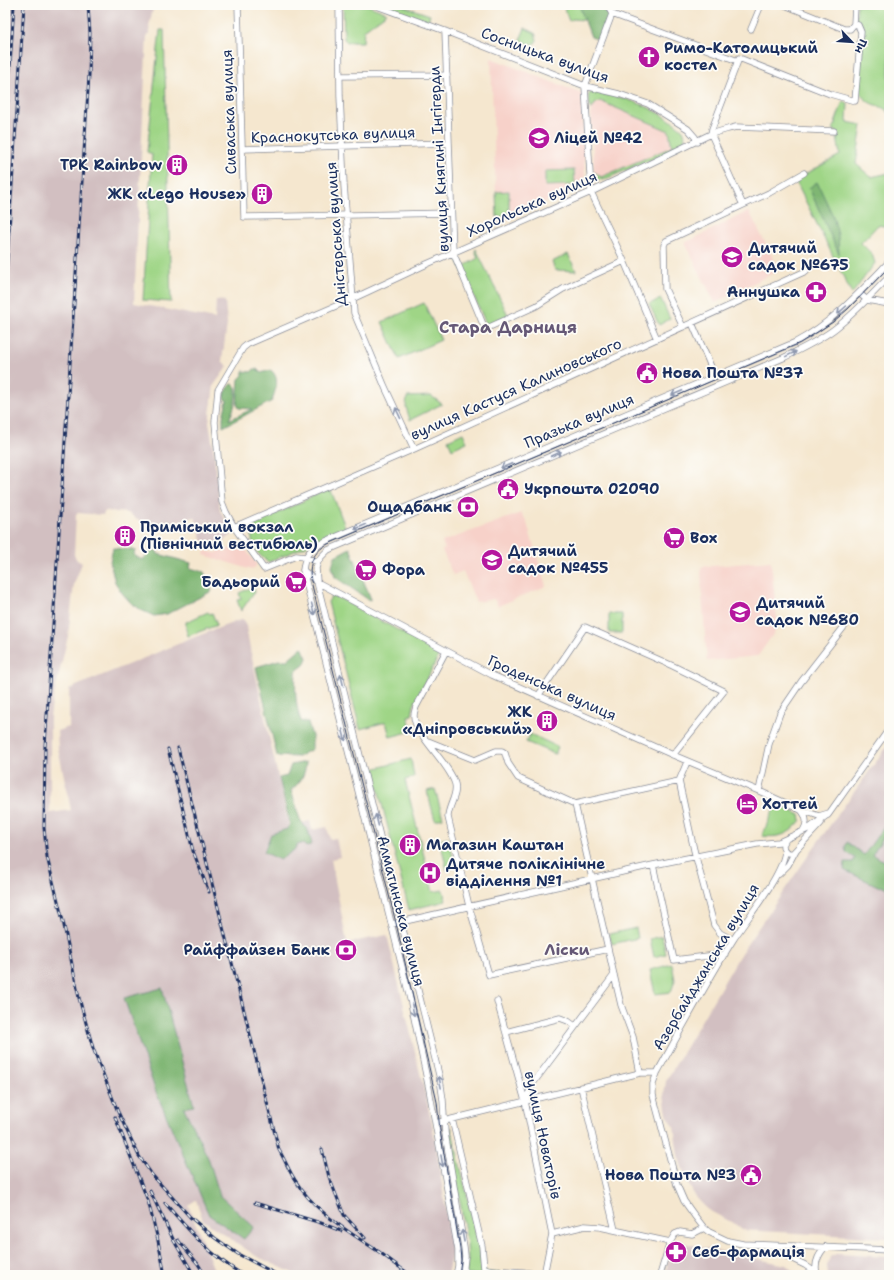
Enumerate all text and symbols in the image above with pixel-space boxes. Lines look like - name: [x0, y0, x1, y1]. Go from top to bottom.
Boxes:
- north arrow: [832, 22, 872, 62]
- street label: Сосницька вулиця: [478, 23, 612, 87]
- text: Пн: [851, 36, 870, 56]
- place label: Римо-Католицький костел: [664, 38, 819, 75]
- church icon: Римо-Католицький костел: [636, 44, 662, 70]
- street label: Сиваська вулиця: [217, 49, 241, 175]
- street label: вулиця Княгині Інгігерди: [424, 65, 454, 253]
- street label: Краснокутська вулиця: [250, 122, 416, 148]
- school or university icon: Ліцей №42: [526, 125, 552, 151]
- place label: Ліцей №42: [554, 128, 643, 148]
- building icon: ТРК Rainbow: [164, 152, 190, 178]
- place label: ТРК Rainbow: [60, 155, 162, 175]
- street label: Дністерська вулиця: [321, 161, 351, 307]
- street label: Хорольська вулиця: [464, 166, 600, 242]
- building icon: ЖК «Lego House»: [249, 181, 275, 207]
- place label: ЖК «Lego House»: [108, 184, 246, 204]
- place label: Дитячий садок №675: [748, 238, 849, 275]
- school or university icon: Дитячий садок №675: [719, 244, 745, 270]
- pharmacy icon: Аннушка: [803, 279, 829, 305]
- place label: Аннушка: [727, 282, 801, 302]
- one-way arrow: [837, 305, 847, 315]
- district label: Стара Дарниця: [439, 316, 577, 338]
- street label: вулиця Кастуся Калиновського: [407, 333, 625, 445]
- one-way arrow: [785, 350, 797, 357]
- public building icon: Нова Пошта №37: [634, 360, 660, 386]
- place label: Нова Пошта №37: [662, 363, 804, 383]
- street label: Празька вулиця: [521, 389, 637, 453]
- one-way arrow: [671, 389, 683, 397]
- one-way arrow: [394, 408, 401, 420]
- one-way arrow: [549, 450, 561, 457]
- one-way arrow: [500, 462, 512, 470]
- public building icon: Укрпошта 02090: [495, 476, 521, 502]
- place label: Укрпошта 02090: [524, 479, 659, 499]
- bank icon: Ощадбанк: [455, 494, 481, 520]
- place label: Ощадбанк: [367, 497, 453, 517]
- place label: Приміський вокзал (Північний вестибюль): [140, 517, 318, 554]
- building icon: Приміський вокзал (Північний вестибюль): [112, 523, 138, 549]
- one-way arrow: [354, 523, 366, 531]
- supermarket icon: Box: [661, 525, 687, 551]
- place label: Box: [690, 528, 718, 548]
- place label: Дитячий садок №455: [508, 541, 608, 578]
- school or university icon: Дитячий садок №455: [479, 547, 505, 573]
- supermarket icon: Фора: [353, 557, 379, 583]
- place label: Фора: [382, 560, 426, 580]
- supermarket icon: Бадьорий: [283, 569, 309, 595]
- place label: Бадьорий: [202, 572, 281, 592]
- place label: Дитячий садок №680: [756, 593, 859, 630]
- school or university icon: Дитячий садок №680: [727, 599, 753, 625]
- one-way arrow: [309, 602, 317, 615]
- street label: Гроденська вулиця: [484, 651, 620, 725]
- one-way arrow: [337, 674, 345, 687]
- place label: ЖК «Дніпровський»: [403, 702, 533, 739]
- building icon: ЖК «Дніпровський»: [534, 708, 560, 734]
- one-way arrow: [341, 728, 349, 741]
- hotel icon: Хоттей: [734, 791, 760, 817]
- place label: Хоттей: [762, 794, 818, 814]
- one-way arrow: [372, 813, 380, 826]
- building icon: Магазин Каштан: [397, 832, 423, 858]
- street label: Алматинська вулиця: [373, 833, 429, 989]
- place label: Магазин Каштан: [426, 835, 564, 855]
- place label: Дитяче поліклінічне відділення №1: [446, 854, 605, 891]
- hospital icon: Дитяче поліклінічне відділення №1: [417, 860, 443, 886]
- street label: Азербайджанська вулиця: [648, 880, 764, 1054]
- bank icon: Райффайзен Банк: [333, 937, 359, 963]
- district label: Ліски: [544, 939, 590, 960]
- place label: Райффайзен Банк: [184, 940, 331, 960]
- one-way arrow: [409, 1003, 417, 1016]
- street label: вулиця Новаторів: [520, 1069, 566, 1201]
- one-way arrow: [436, 1076, 444, 1089]
- one-way arrow: [439, 1154, 447, 1167]
- public building icon: Нова Пошта №3: [738, 1162, 764, 1188]
- place label: Нова Пошта №3: [605, 1165, 736, 1185]
- one-way arrow: [458, 1230, 466, 1243]
- pharmacy icon: Себ-фармація: [663, 1239, 689, 1265]
- place label: Себ-фармація: [692, 1242, 805, 1262]

